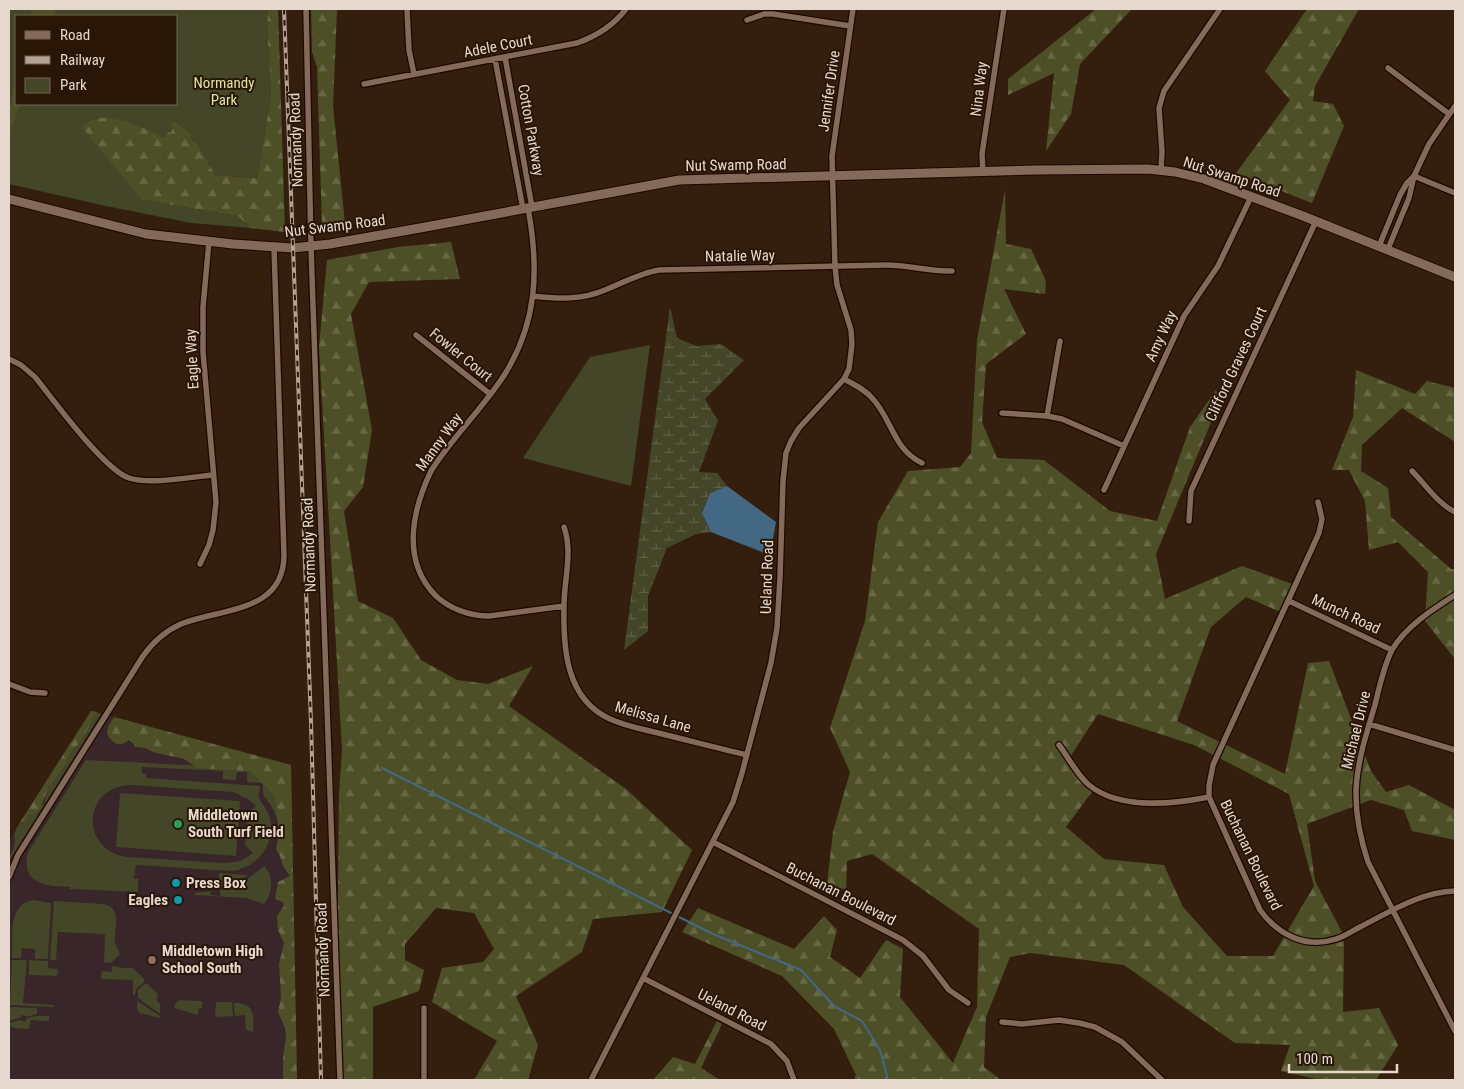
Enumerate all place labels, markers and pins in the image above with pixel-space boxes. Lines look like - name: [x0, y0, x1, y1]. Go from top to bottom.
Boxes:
- place label: Middletown South Turf Field: [188, 806, 284, 841]
- marker: Middletown South Turf Field: [172, 818, 184, 830]
- place label: Press Box: [186, 874, 246, 892]
- marker: Press Box: [170, 877, 182, 889]
- place label: Eagles: [128, 891, 168, 909]
- marker: Eagles: [172, 894, 184, 906]
- place label: Middletown High School South: [162, 942, 263, 977]
- marker: Middletown High School South: [146, 954, 158, 966]

